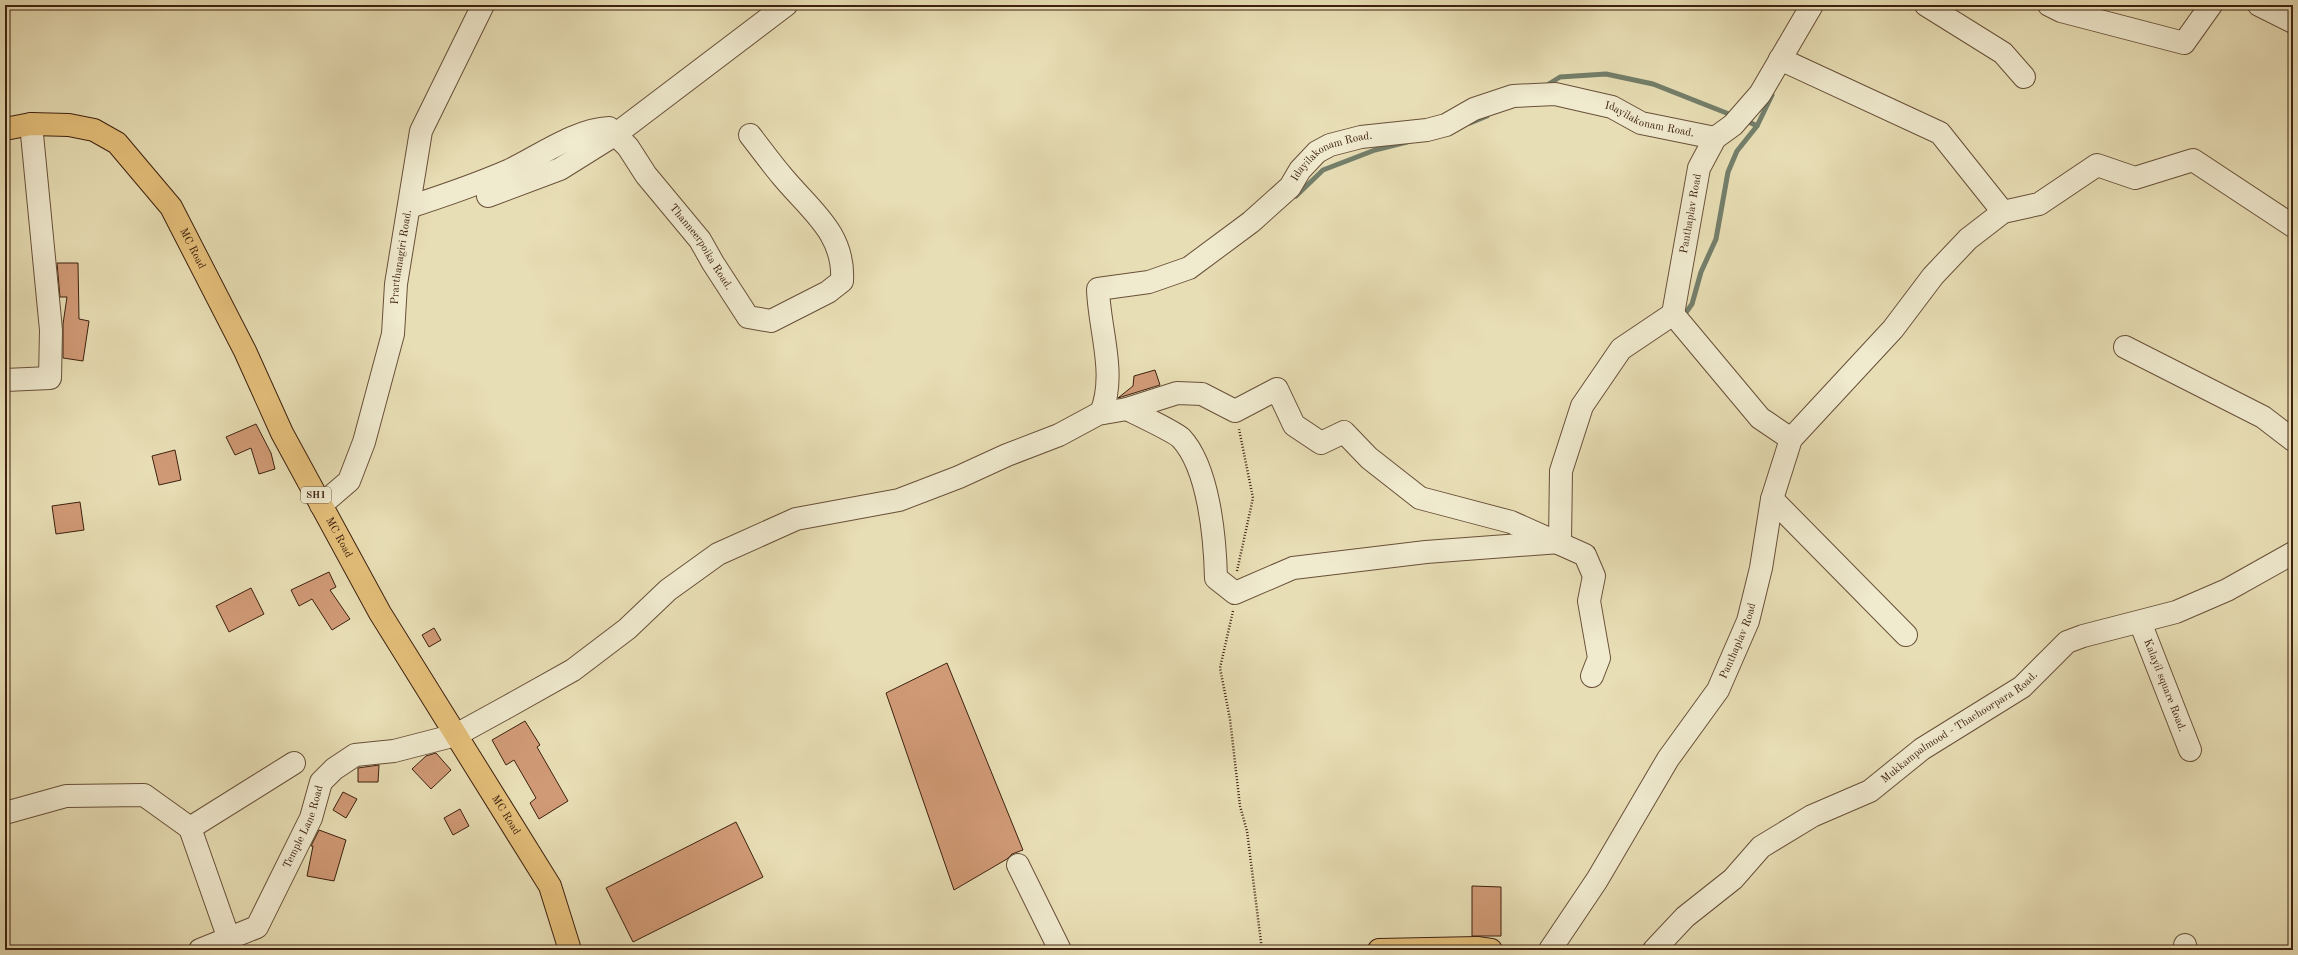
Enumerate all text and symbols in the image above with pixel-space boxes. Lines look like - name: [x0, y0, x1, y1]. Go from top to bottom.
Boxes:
- street label: Idayilakonam Road.: [1604, 100, 1695, 139]
- street label: Idayilakonam Road.: [1289, 130, 1373, 183]
- street label: Panthaplav Road: [1678, 173, 1703, 254]
- street label: Thanneerpoika Road.: [667, 202, 734, 292]
- street label: Prarthanagiri Road.: [389, 209, 414, 305]
- street label: MC Road: [177, 226, 208, 271]
- road number: SH1: [301, 487, 331, 503]
- street label: MC Road: [323, 515, 354, 560]
- street label: Panthaplav Road: [1718, 602, 1758, 681]
- street label: Kalayil square Road.: [2142, 637, 2188, 733]
- street label: Mukkampalmood - Thachoorpara Road.: [1879, 669, 2040, 785]
- street label: Temple Lane Road: [281, 784, 325, 870]
- street label: MC Road: [489, 793, 522, 837]

